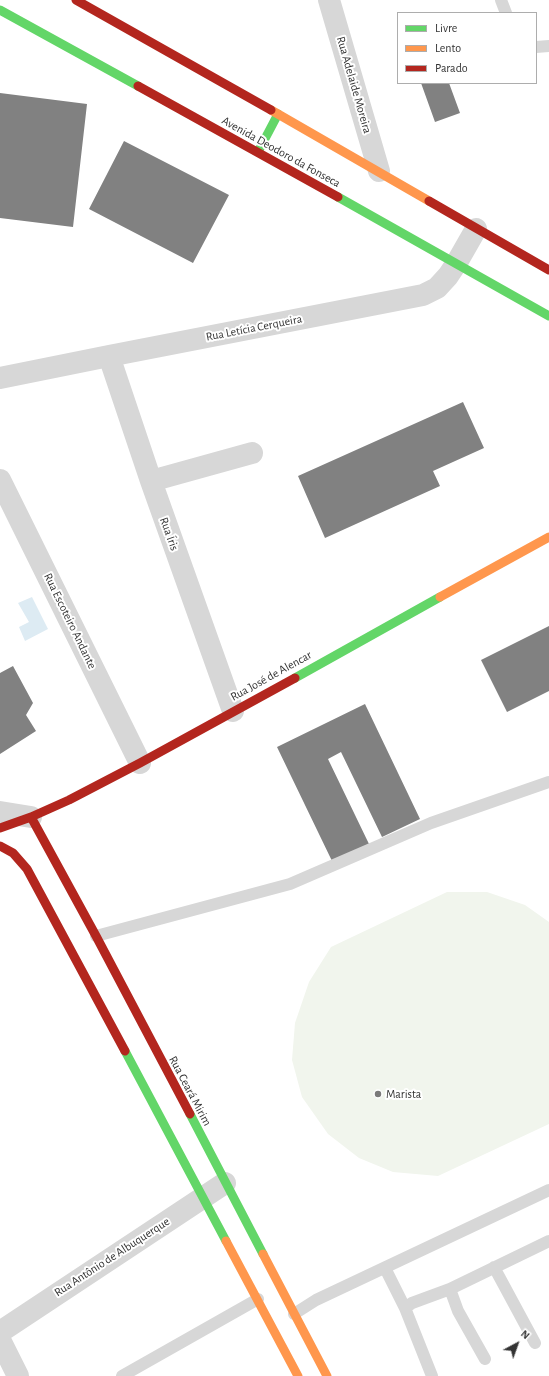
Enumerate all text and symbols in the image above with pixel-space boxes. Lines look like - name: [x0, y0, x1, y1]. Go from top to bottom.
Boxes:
- legend: [397, 12, 537, 84]
- text: Livre: [435, 22, 457, 34]
- street label: Rua Adelaide Moreira: [333, 35, 375, 135]
- text: Lento: [435, 42, 461, 54]
- text: Parado: [435, 62, 468, 74]
- street label: Avenida Deodoro da Fonseca: [219, 113, 343, 191]
- street label: Rua Letícia Cerqueira: [205, 312, 303, 344]
- street label: Rua Íris: [156, 515, 182, 553]
- street label: Rua Escoteiro Andante: [41, 571, 99, 671]
- street label: Rua José de Alencar: [228, 648, 314, 704]
- street label: Rua Ceará Mirim: [166, 1054, 214, 1128]
- place label: Marista: [386, 1087, 421, 1101]
- marker: Marista: [373, 1089, 383, 1099]
- street label: Rua Antônio de Albuquerque: [52, 1214, 172, 1300]
- north arrow: [497, 1324, 537, 1364]
- text: N: [519, 1328, 532, 1341]

